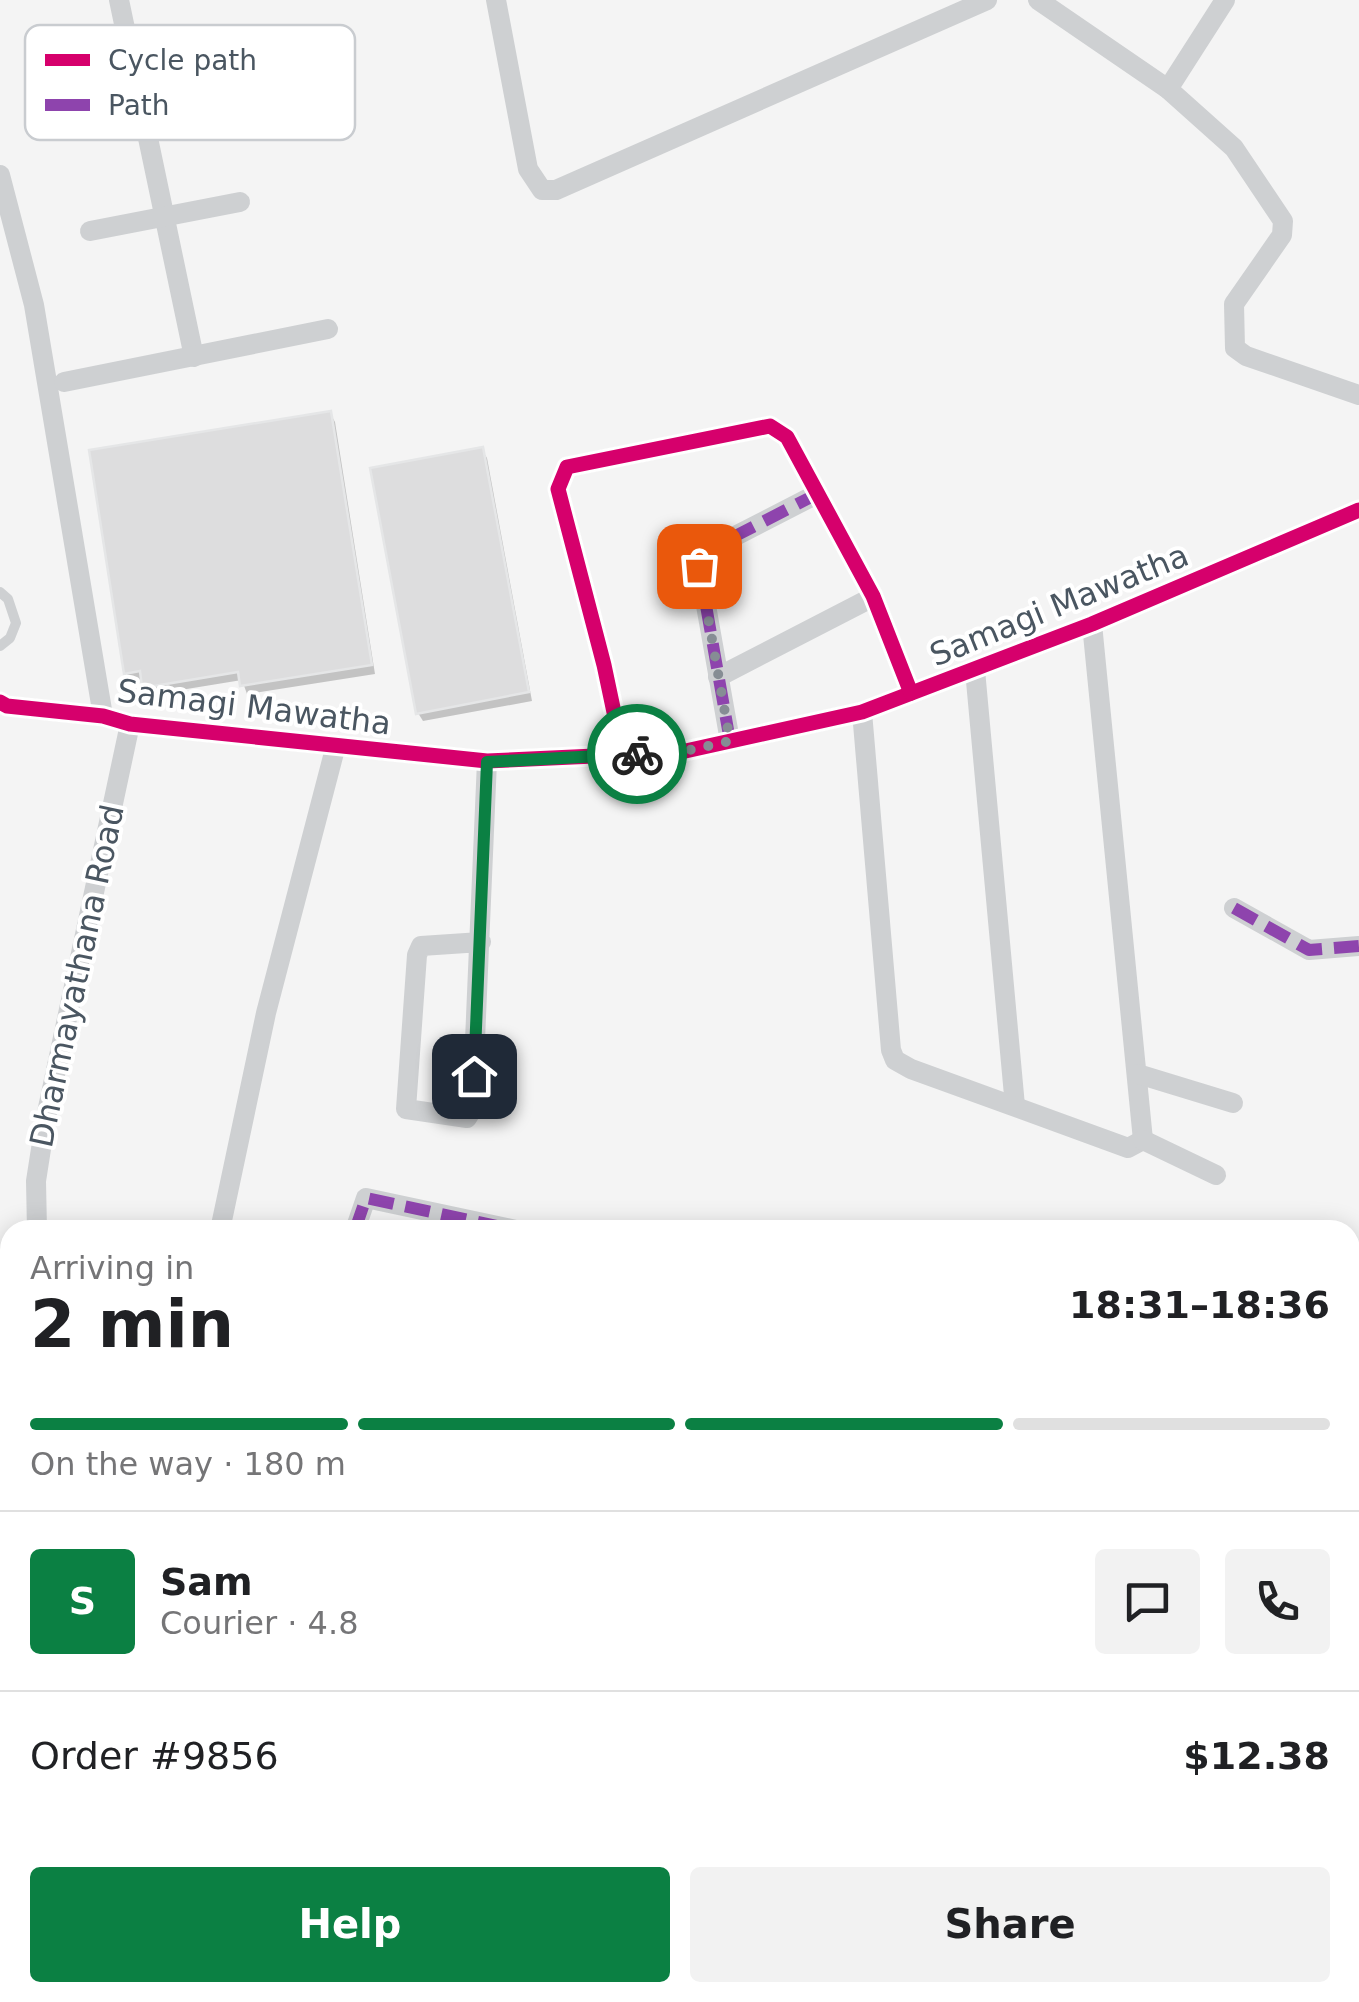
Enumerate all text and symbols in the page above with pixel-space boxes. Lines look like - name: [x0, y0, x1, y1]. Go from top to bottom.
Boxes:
- legend: [25, 25, 355, 140]
- text: Cycle path: [108, 44, 257, 77]
- text: Path: [108, 89, 170, 122]
- pin: [657, 524, 742, 609]
- street label: Samagi Mawatha: [924, 536, 1194, 674]
- icon: bag: [672, 539, 727, 594]
- street label: Samagi Mawatha: [115, 671, 393, 743]
- courier: [587, 704, 687, 804]
- icon: bike: [610, 727, 665, 782]
- street label: Dharmayathana Road: [22, 801, 132, 1151]
- pin: [432, 1034, 517, 1119]
- icon: home: [447, 1049, 502, 1104]
- text: Arriving in: [30, 1249, 194, 1287]
- text: 18:31–18:36: [1069, 1283, 1330, 1327]
- text: 2 min: [30, 1287, 234, 1362]
- text: On the way · 180 m: [30, 1445, 346, 1483]
- button: chat: [1095, 1549, 1200, 1654]
- button: phone: [1225, 1549, 1330, 1654]
- text: Sam: [160, 1560, 253, 1604]
- text: S: [69, 1579, 96, 1623]
- text: Courier · 4.8: [160, 1604, 359, 1642]
- text: Order #9856: [30, 1734, 279, 1778]
- text: $12.38: [1183, 1734, 1330, 1778]
- button: Help: [30, 1867, 670, 1982]
- button: Share: [690, 1867, 1330, 1982]

